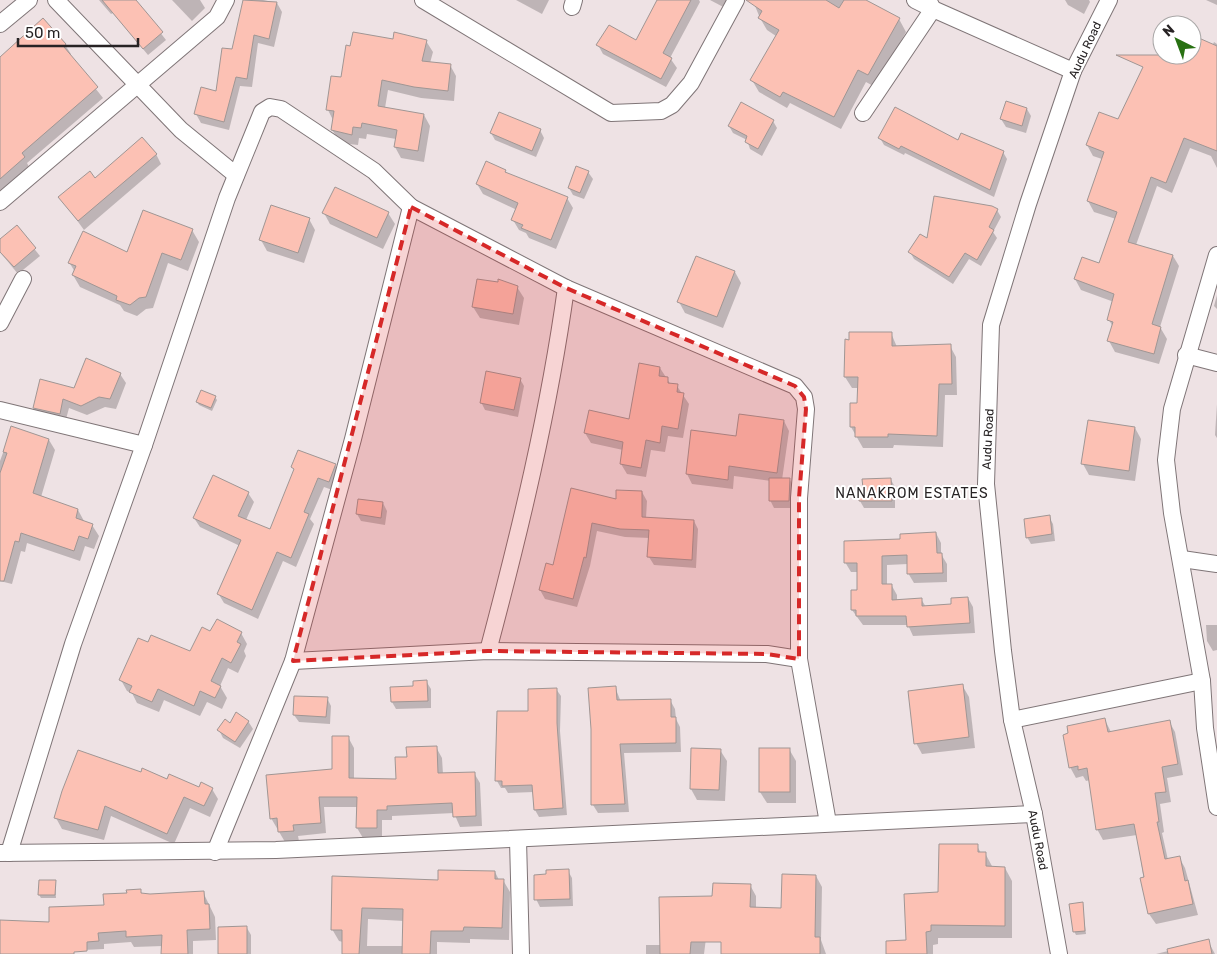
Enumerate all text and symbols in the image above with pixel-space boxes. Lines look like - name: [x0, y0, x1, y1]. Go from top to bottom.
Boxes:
- scale bar: [18, 15, 138, 47]
- north arrow: [1152, 15, 1202, 65]
- street label: Audu Road: [1066, 19, 1104, 81]
- text: N: [1159, 21, 1178, 40]
- text: 50 m: [25, 24, 60, 42]
- street label: Audu Road: [979, 408, 997, 470]
- district label: NANAKROM ESTATES: [835, 485, 989, 502]
- street label: Audu Road: [1025, 809, 1051, 871]

